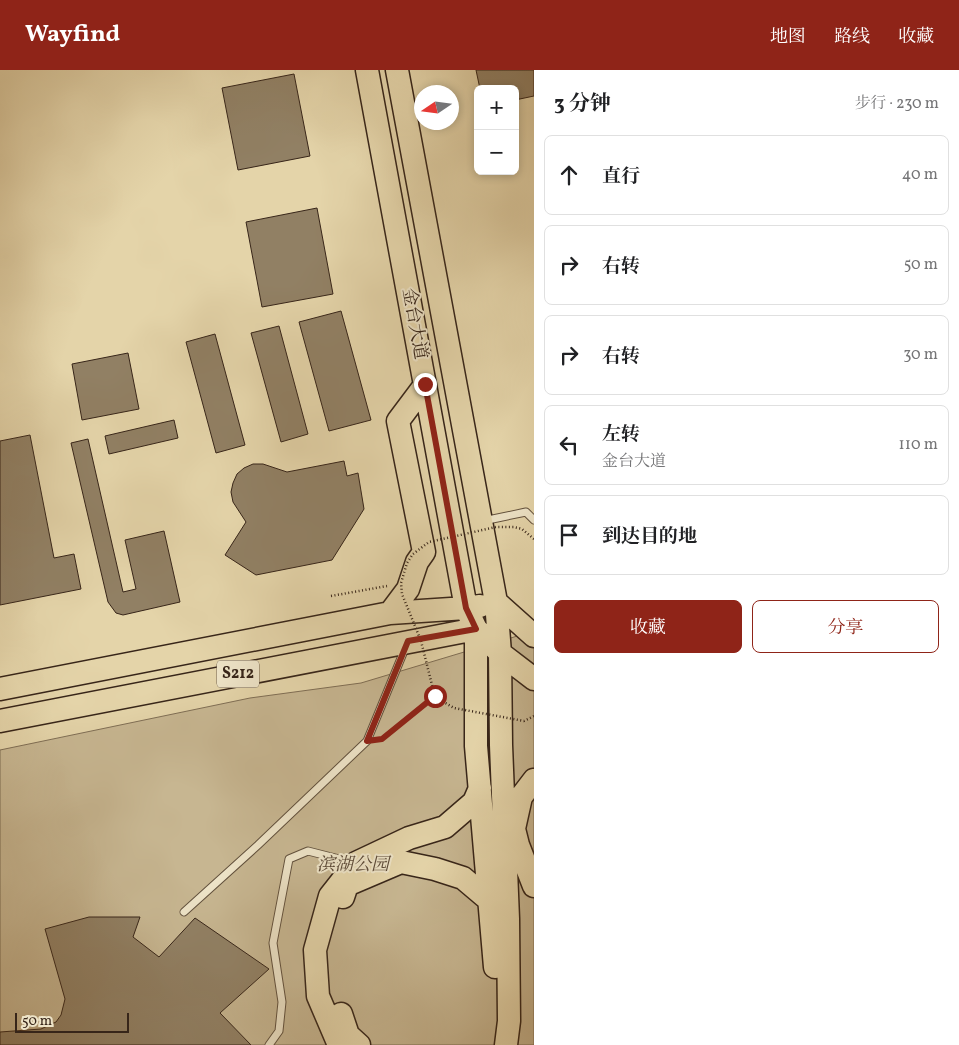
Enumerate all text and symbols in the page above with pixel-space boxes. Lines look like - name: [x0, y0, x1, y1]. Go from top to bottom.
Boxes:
- text: Wayfind: [25, 18, 120, 52]
- text: 地图: [770, 25, 806, 50]
- text: 路线: [834, 25, 870, 50]
- text: 收藏: [898, 25, 934, 50]
- north arrow: [414, 85, 459, 130]
- map controls: [474, 85, 519, 175]
- button: +: [474, 85, 519, 130]
- text: 3 分钟: [554, 90, 611, 119]
- text: 步行 · 230 m: [854, 93, 939, 115]
- button: −: [474, 130, 519, 175]
- icon: ahead: [555, 161, 583, 189]
- text: 直行: [602, 164, 640, 190]
- text: 40 m: [902, 164, 938, 186]
- icon: right: [555, 251, 583, 279]
- text: 右转: [602, 254, 640, 280]
- text: 50 m: [904, 254, 938, 276]
- street label: 金台大道: [395, 286, 433, 362]
- icon: right: [555, 341, 583, 369]
- text: 右转: [602, 344, 640, 370]
- text: 30 m: [903, 344, 938, 366]
- route end: [414, 373, 437, 396]
- text: 左转: [602, 422, 640, 448]
- icon: left: [555, 431, 583, 459]
- text: 110 m: [899, 434, 938, 456]
- text: 金台大道: [602, 451, 666, 473]
- icon: arrive: [555, 521, 583, 549]
- text: 到达目的地: [602, 524, 697, 550]
- button: 收藏: [554, 600, 742, 653]
- button: 分享: [752, 600, 939, 653]
- road number: S212: [217, 660, 259, 688]
- route start: [424, 685, 447, 708]
- park label: 滨湖公园: [317, 853, 392, 878]
- scale bar: [15, 1010, 129, 1033]
- text: 50 m: [22, 1012, 52, 1031]

